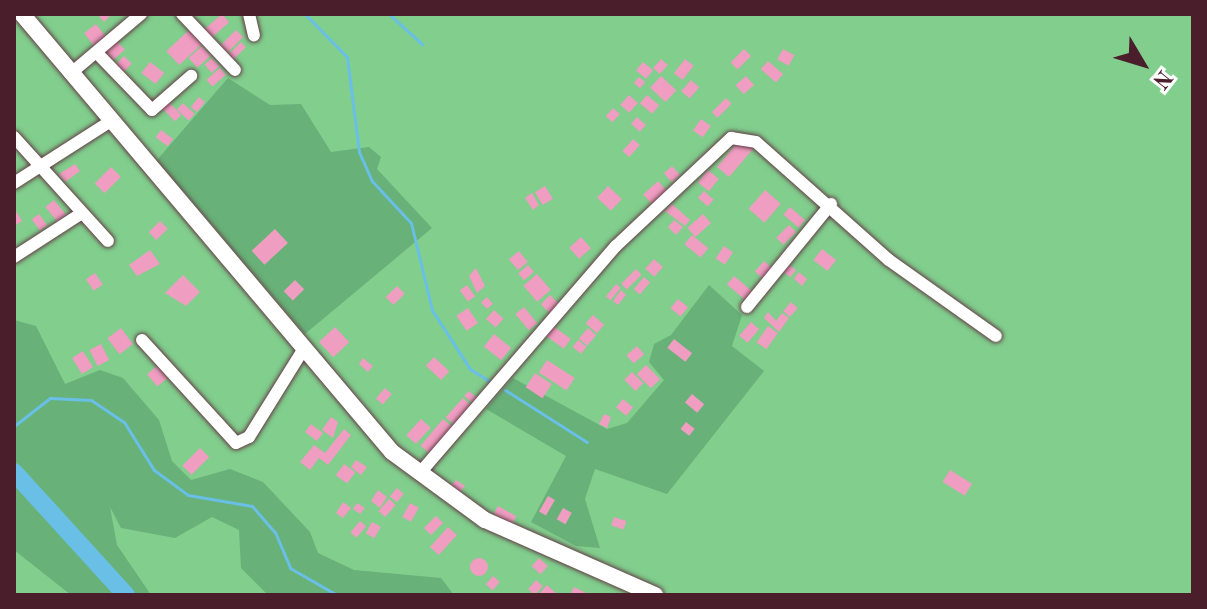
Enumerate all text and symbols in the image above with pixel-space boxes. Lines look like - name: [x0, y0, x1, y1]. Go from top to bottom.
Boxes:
- north arrow: [1103, 24, 1183, 104]
- text: N: [1148, 65, 1176, 92]

